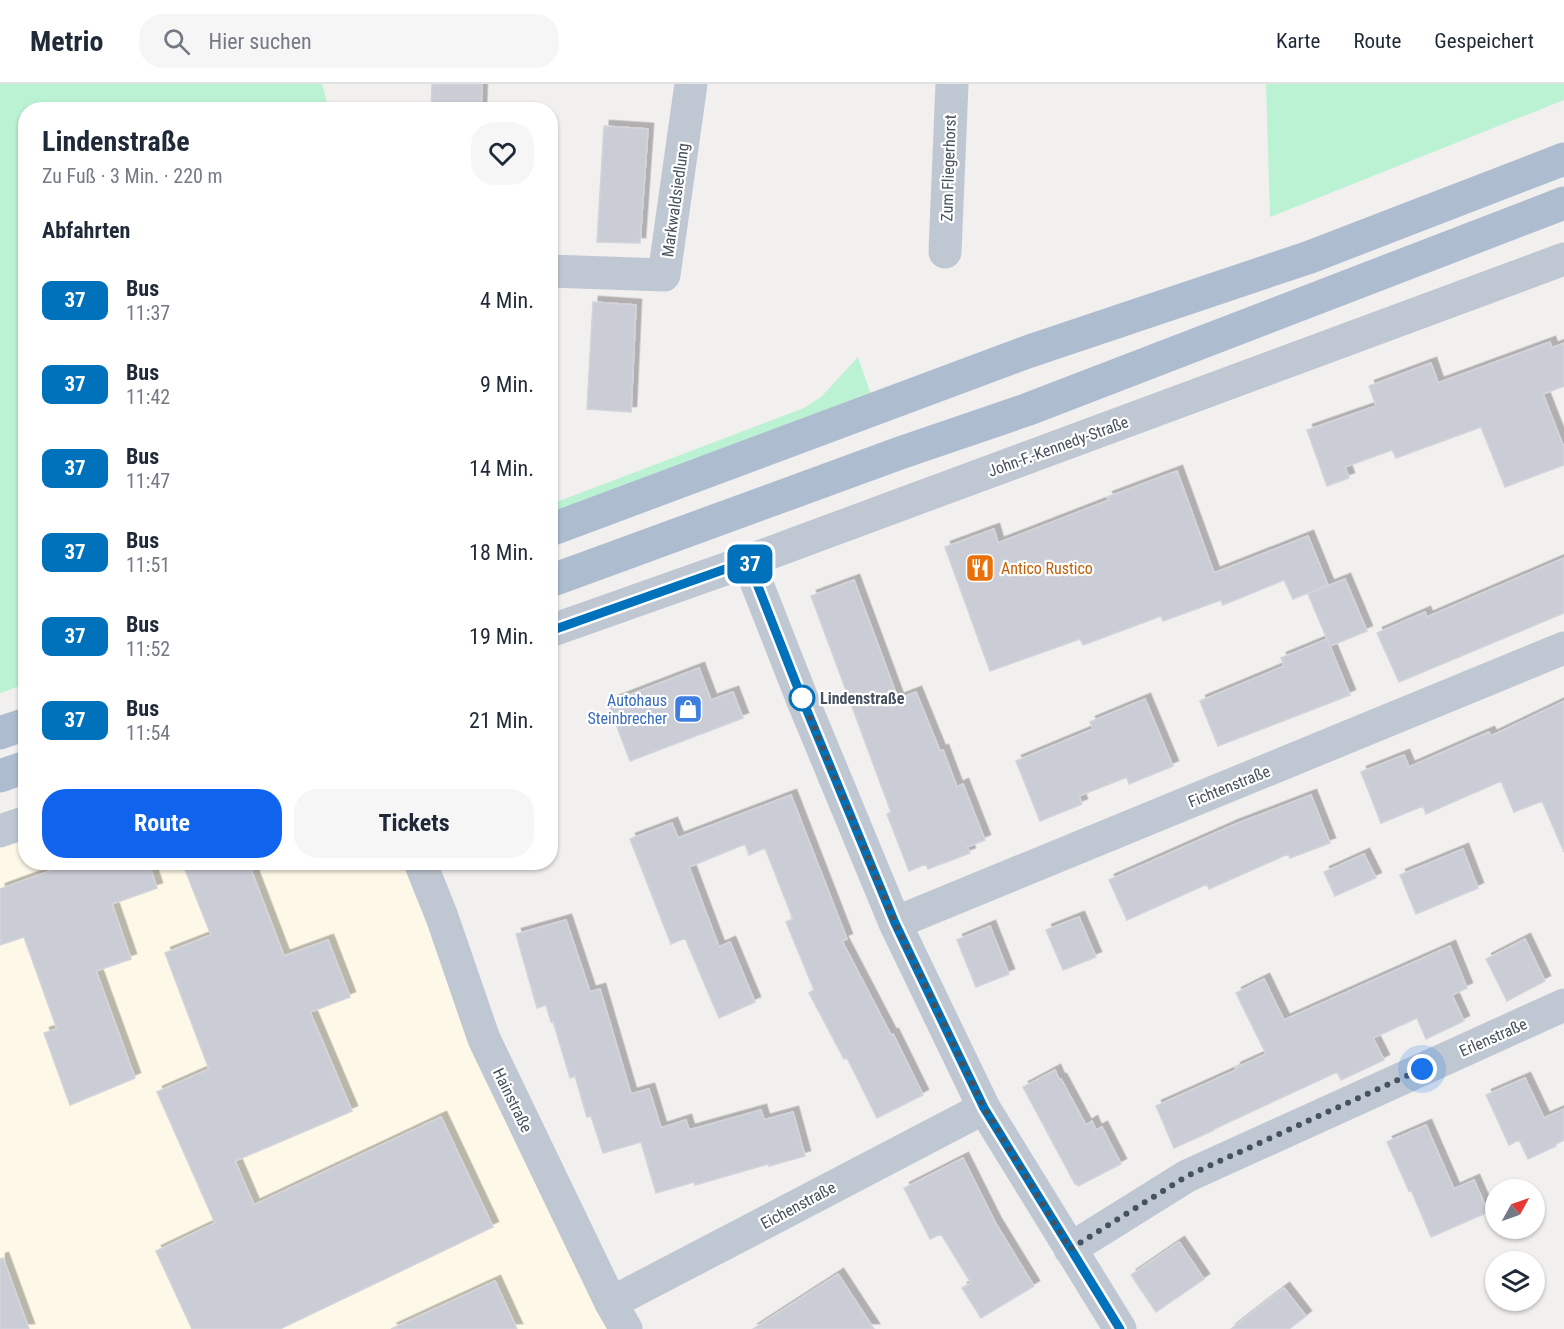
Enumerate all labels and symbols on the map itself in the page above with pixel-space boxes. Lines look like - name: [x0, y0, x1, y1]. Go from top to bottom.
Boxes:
- street label: Zum Fliegerhorst: [937, 114, 960, 222]
- street label: Markwaldsiedlung: [658, 142, 693, 258]
- street label: John-F.-Kennedy-Straße: [985, 412, 1131, 481]
- line badge: 37: [723, 544, 777, 584]
- restaurant icon: Antico Rustico: [964, 552, 996, 584]
- place label: Antico Rustico: [1001, 559, 1093, 578]
- marker: Lindenstraße: [789, 685, 815, 711]
- place label: Lindenstraße: [820, 689, 905, 708]
- place label: Autohaus Steinbrecher: [587, 691, 667, 728]
- shop icon: Autohaus Steinbrecher: [672, 693, 704, 725]
- street label: Fichtenstraße: [1185, 761, 1273, 811]
- street label: Erlenstraße: [1457, 1014, 1530, 1061]
- your location: [1407, 1054, 1437, 1084]
- street label: Hainstraße: [489, 1065, 536, 1135]
- street label: Eichenstraße: [758, 1178, 839, 1233]
- north arrow: [1485, 1179, 1545, 1239]

